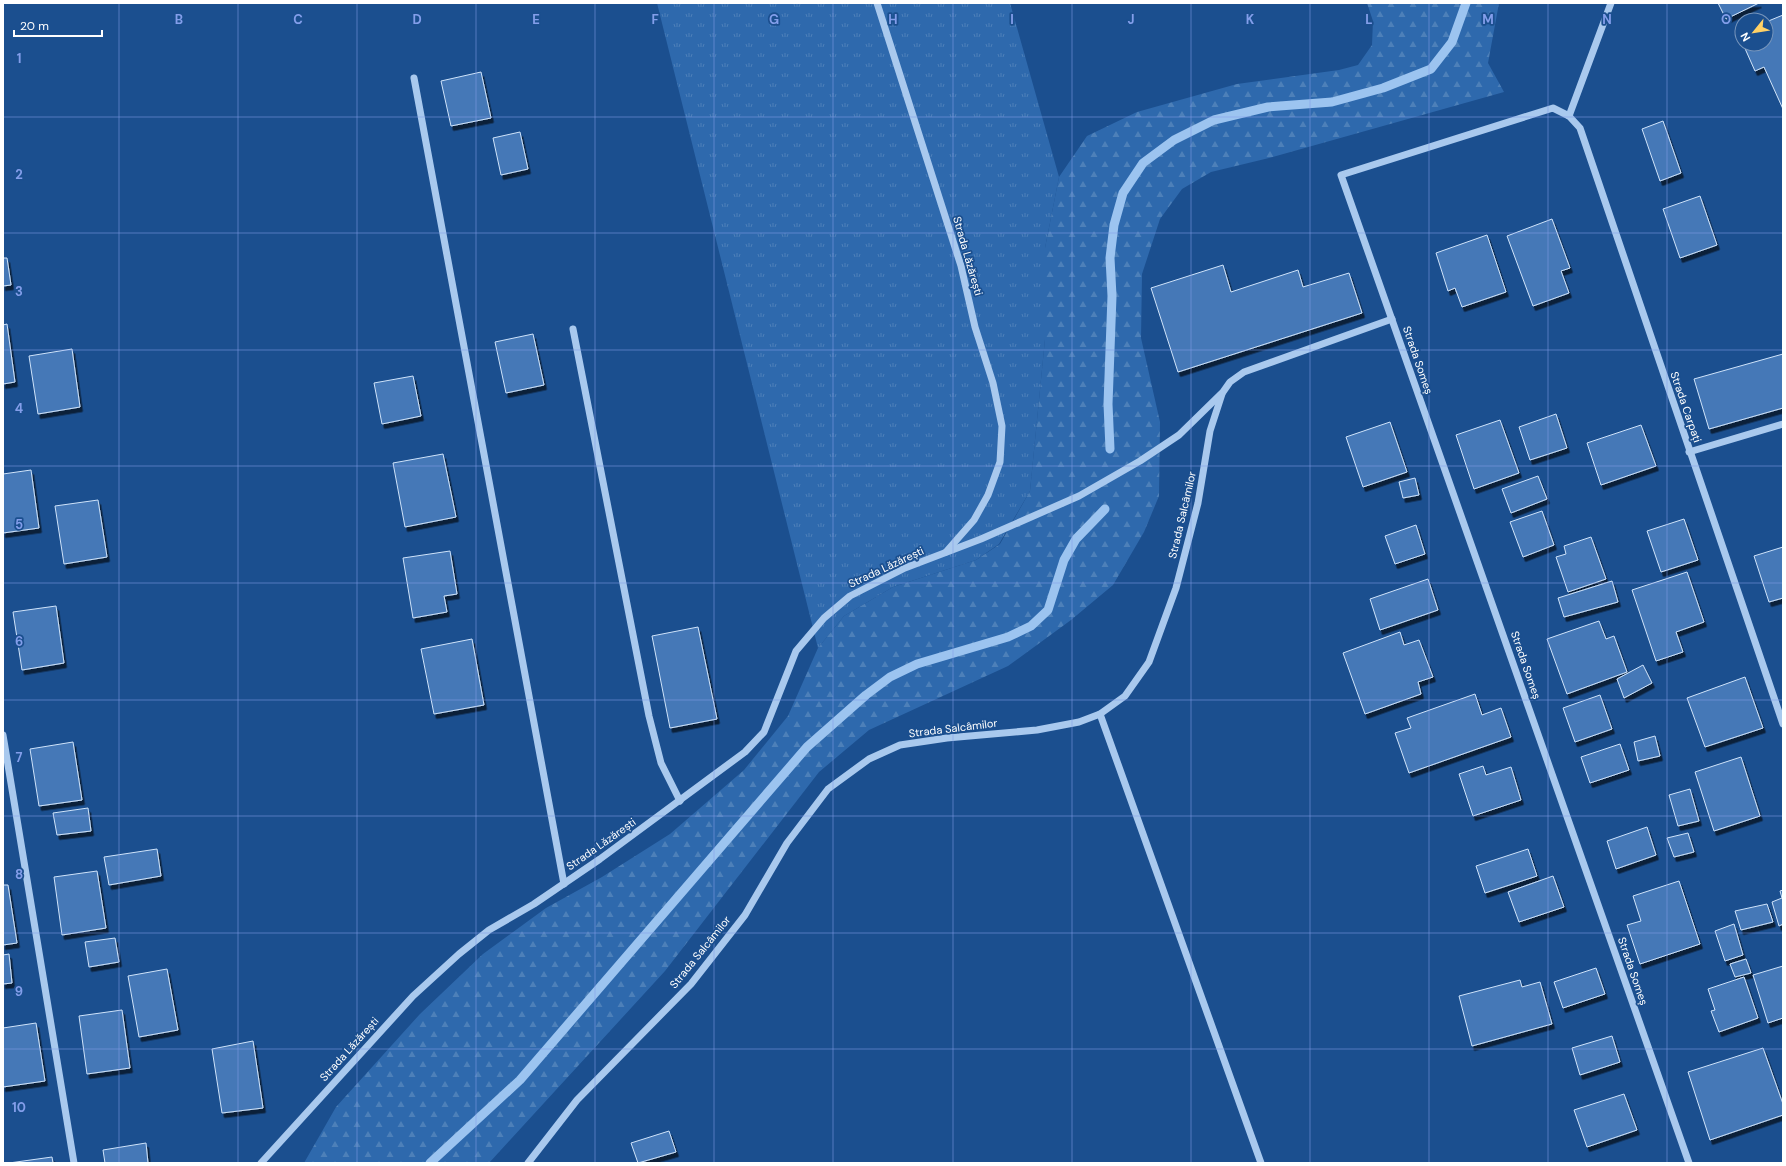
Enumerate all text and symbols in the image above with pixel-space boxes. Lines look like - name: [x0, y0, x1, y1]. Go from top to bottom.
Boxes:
- text: B: [175, 11, 183, 28]
- text: C: [293, 11, 303, 28]
- text: D: [412, 11, 422, 28]
- text: E: [532, 11, 540, 28]
- text: F: [651, 11, 659, 28]
- text: G: [769, 11, 779, 28]
- text: H: [888, 11, 898, 28]
- text: I: [1010, 11, 1014, 28]
- text: J: [1127, 11, 1135, 28]
- text: K: [1246, 11, 1255, 28]
- text: L: [1365, 11, 1373, 28]
- text: M: [1482, 11, 1494, 28]
- text: N: [1602, 11, 1612, 28]
- text: O: [1721, 11, 1731, 28]
- scale bar: [14, 12, 102, 38]
- north arrow: [1734, 12, 1774, 52]
- text: 20 m: [20, 18, 49, 34]
- text: N: [1737, 30, 1753, 44]
- text: 1: [17, 50, 21, 67]
- text: 2: [15, 166, 23, 183]
- street label: Strada Lăzărești: [950, 215, 986, 297]
- text: 3: [15, 283, 23, 300]
- street label: Strada Someș: [1400, 324, 1436, 396]
- street label: Strada Carpați: [1667, 370, 1705, 444]
- text: 4: [15, 400, 23, 417]
- street label: Strada Salcâmilor: [1165, 470, 1199, 560]
- text: 5: [15, 516, 23, 533]
- street label: Strada Lăzărești: [846, 543, 926, 591]
- street label: Strada Someș: [1508, 629, 1544, 701]
- text: 6: [15, 633, 23, 650]
- street label: Strada Salcâmilor: [908, 716, 998, 740]
- text: 7: [16, 749, 23, 766]
- street label: Strada Lăzărești: [564, 815, 638, 873]
- text: 8: [15, 866, 23, 883]
- street label: Strada Salcâmilor: [667, 913, 733, 991]
- street label: Strada Someș: [1615, 935, 1651, 1007]
- text: 9: [15, 983, 23, 1000]
- street label: Strada Lăzărești: [316, 1014, 382, 1084]
- text: 10: [12, 1099, 26, 1116]

